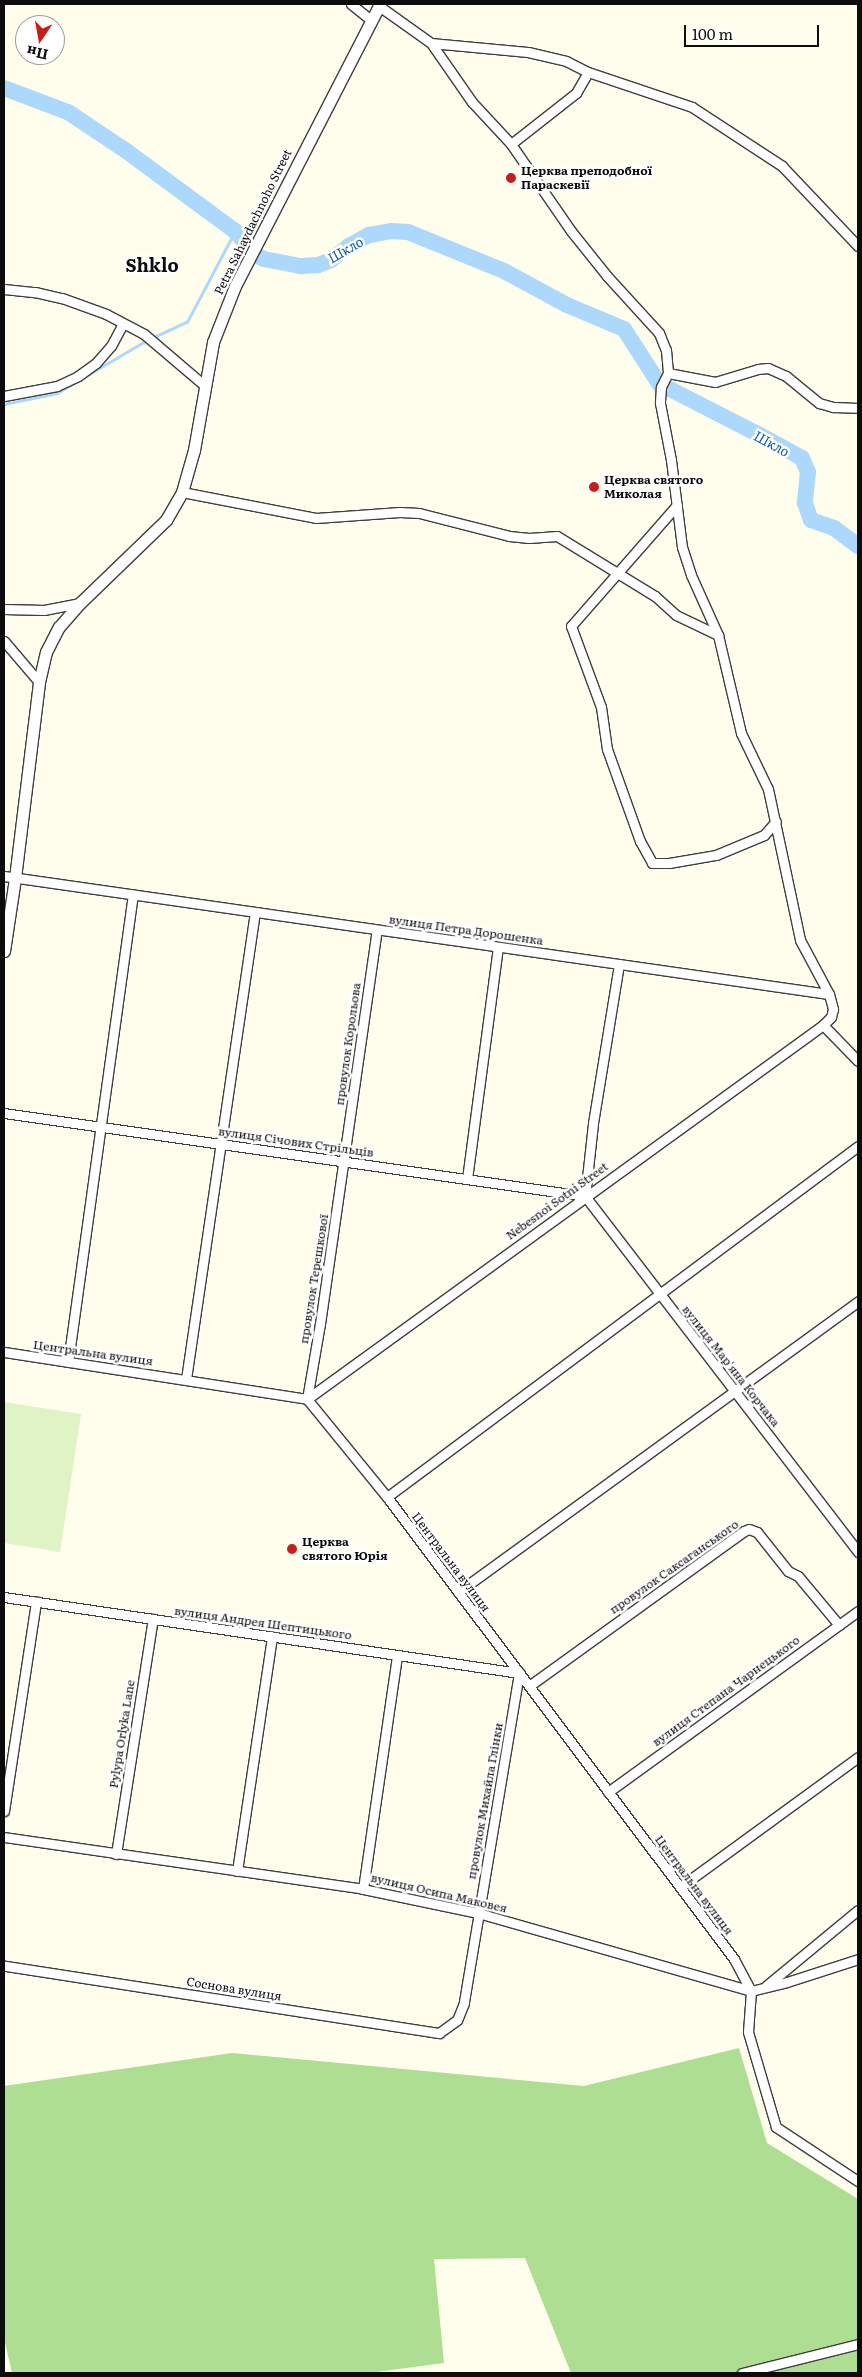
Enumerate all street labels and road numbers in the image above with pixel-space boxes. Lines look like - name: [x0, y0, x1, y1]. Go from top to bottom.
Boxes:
- street label: Petra Sahaydachnoho Street: [211, 147, 295, 297]
- street label: вулиця Петра Дорошенка: [388, 912, 544, 948]
- street label: провулок Корольова: [332, 982, 364, 1106]
- street label: вулиця Січових Стрільців: [217, 1124, 375, 1160]
- street label: Nebesnoi Sotni Street: [503, 1159, 611, 1243]
- street label: провулок Терешкової: [297, 1213, 331, 1345]
- street label: вулиця Мар'яна Корчака: [679, 1302, 783, 1430]
- street label: Центральна вулиця: [32, 1337, 154, 1369]
- street label: Центральна вулиця: [409, 1509, 493, 1615]
- street label: провулок Саксаганського: [607, 1517, 741, 1617]
- street label: вулиця Андрея Шептицького: [173, 1603, 353, 1643]
- street label: вулиця Степана Чарнецького: [650, 1633, 802, 1749]
- street label: Pylypa Orlyka Lane: [106, 1679, 138, 1789]
- street label: провулок Михайла Глінки: [464, 1722, 506, 1880]
- street label: Центральна вулиця: [652, 1832, 736, 1938]
- street label: вулиця Осипа Маковея: [369, 1870, 509, 1916]
- street label: Соснова вулиця: [185, 1974, 283, 2004]

